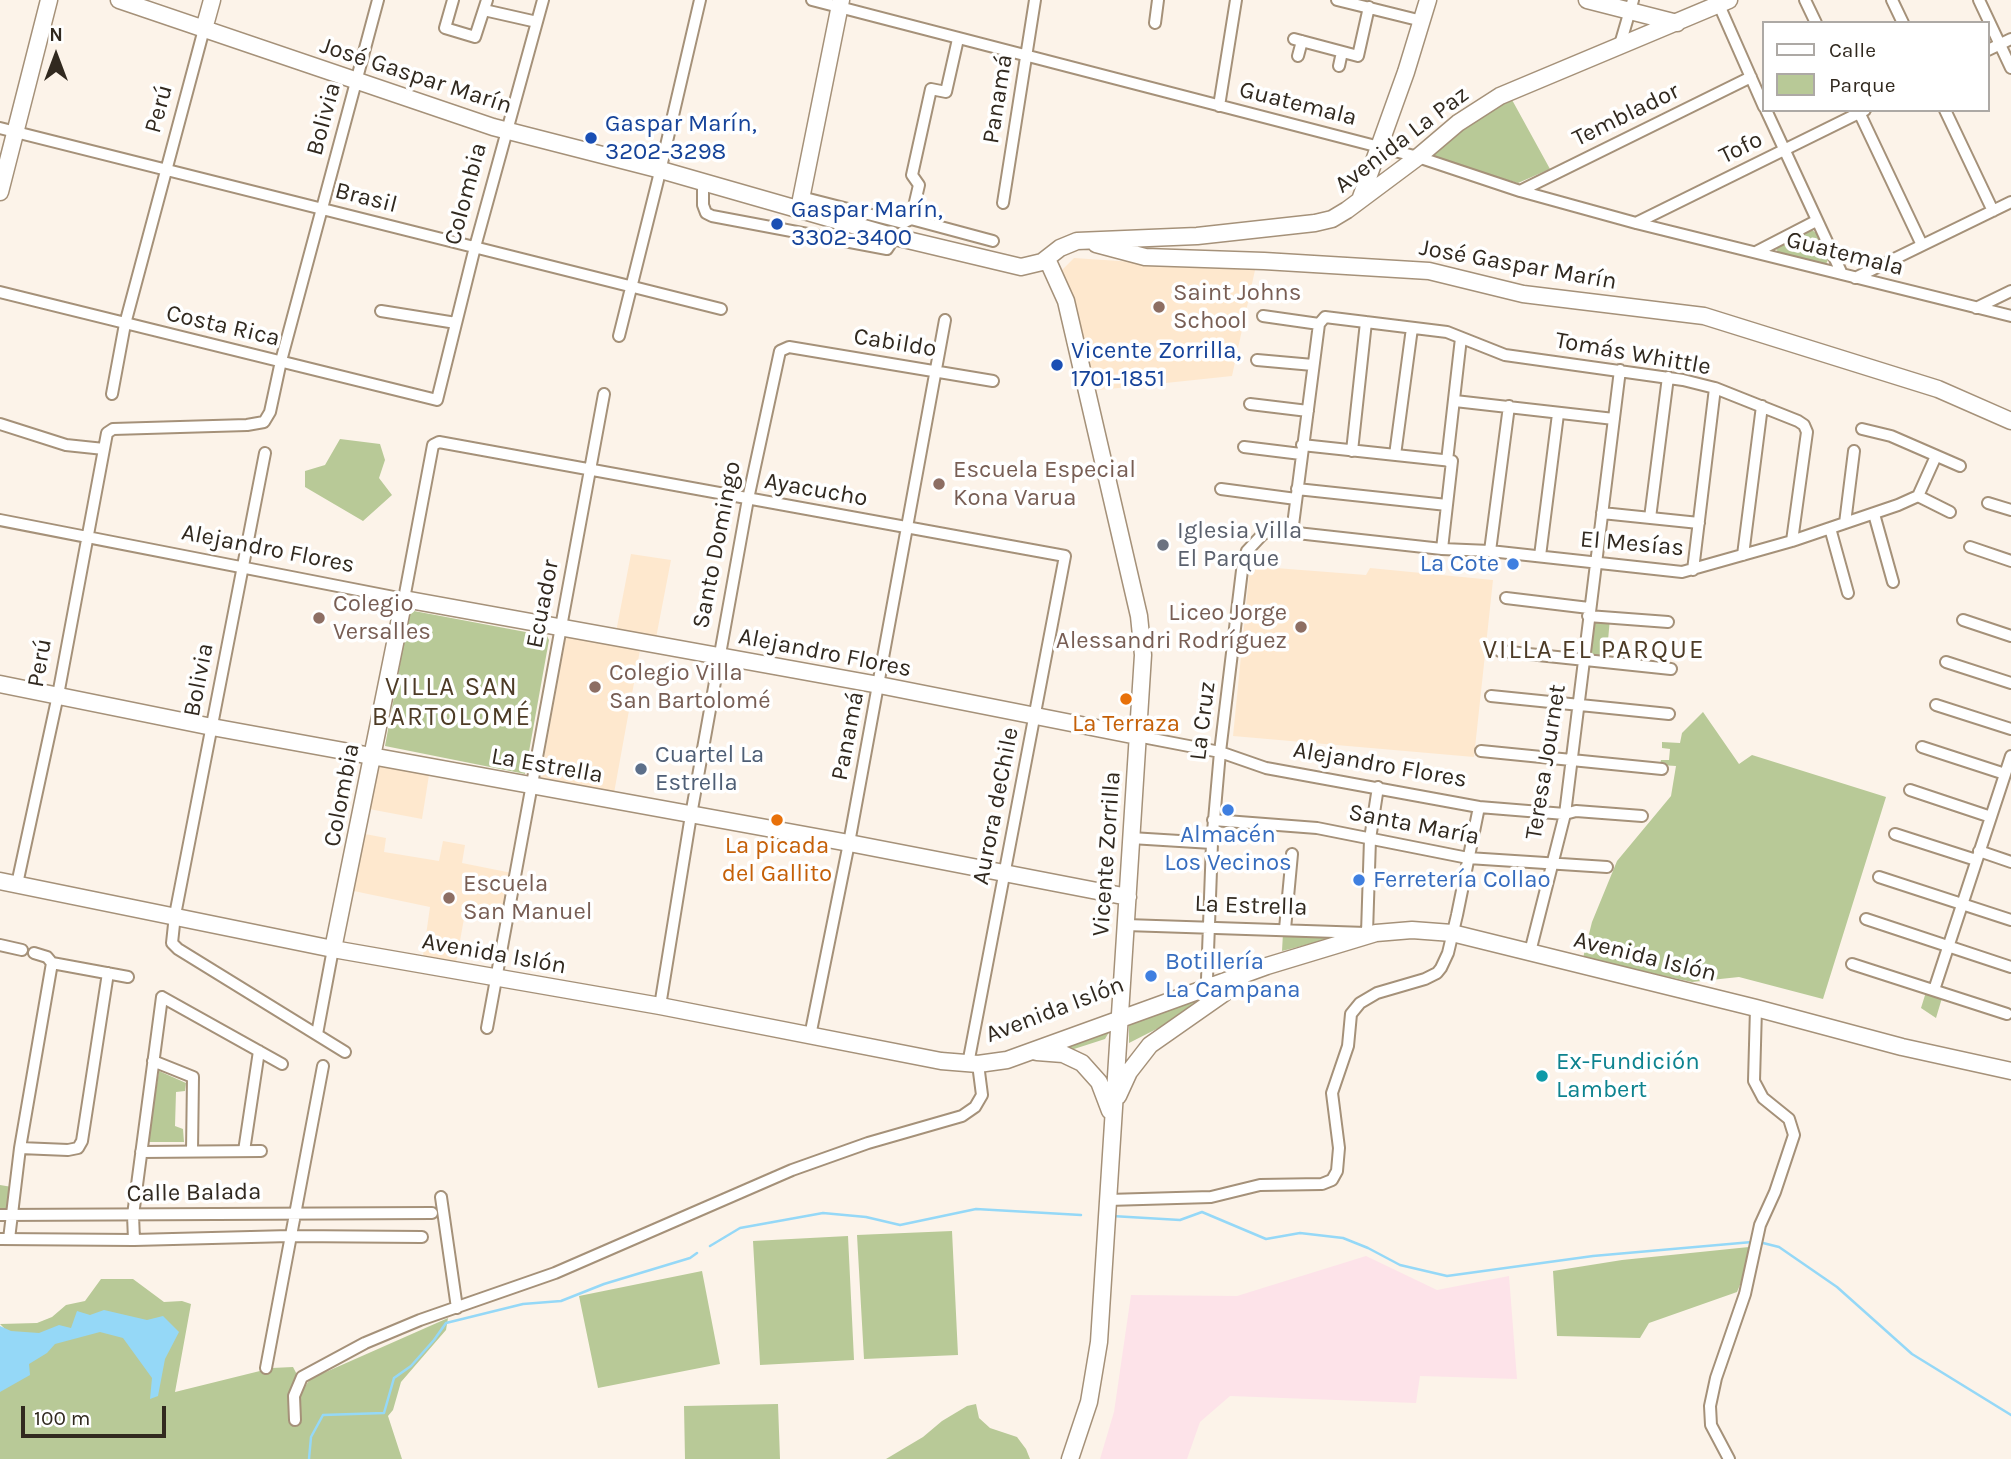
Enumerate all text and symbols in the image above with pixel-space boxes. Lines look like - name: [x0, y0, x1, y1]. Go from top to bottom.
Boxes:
- north arrow: [21, 21, 91, 91]
- legend: [1762, 21, 1990, 112]
- text: N: [49, 24, 63, 46]
- street label: José Gaspar Marín: [316, 31, 516, 121]
- text: Calle: [1829, 38, 1876, 62]
- street label: Panamá: [977, 52, 1019, 146]
- text: Parque: [1829, 73, 1896, 97]
- street label: Guatemala: [1236, 75, 1360, 133]
- street label: Temblador: [1568, 77, 1684, 153]
- street label: Bolivia: [300, 79, 348, 159]
- street label: Avenida La Paz: [1329, 80, 1475, 200]
- street label: Perú: [139, 82, 179, 136]
- place label: Gaspar Marín, 3202-3298: [605, 110, 757, 166]
- street label: Tofo: [1715, 125, 1767, 171]
- marker: Gaspar Marín, 3202-3298: [583, 130, 599, 146]
- street label: Colombia: [439, 140, 493, 248]
- street label: Brasil: [332, 176, 400, 220]
- place label: Gaspar Marín, 3302-3400: [791, 196, 943, 252]
- marker: Gaspar Marín, 3302-3400: [769, 216, 785, 232]
- street label: Guatemala: [1783, 225, 1907, 283]
- street label: José Gaspar Marín: [1417, 233, 1619, 297]
- place label: Saint Johns School: [1173, 279, 1301, 335]
- street label: Costa Rica: [163, 299, 283, 353]
- marker: Saint Johns School: [1151, 299, 1167, 315]
- street label: Cabildo: [852, 322, 938, 364]
- street label: Tomás Whittle: [1553, 326, 1713, 382]
- place label: Vicente Zorrilla, 1701-1851: [1071, 337, 1241, 393]
- marker: Vicente Zorrilla, 1701-1851: [1049, 357, 1065, 373]
- place label: Escuela Especial Kona Varua: [953, 456, 1136, 512]
- street label: Santo Domingo: [687, 459, 747, 631]
- street label: Ayacucho: [762, 467, 870, 513]
- marker: Escuela Especial Kona Varua: [931, 476, 947, 492]
- place label: Iglesia Villa El Parque: [1177, 517, 1302, 573]
- street label: Alejandro Flores: [179, 518, 357, 580]
- street label: El Mesías: [1579, 525, 1685, 563]
- marker: Iglesia Villa El Parque: [1155, 537, 1171, 553]
- place label: La Cote: [1420, 550, 1499, 578]
- marker: La Cote: [1505, 556, 1521, 572]
- street label: Ecuador: [520, 557, 566, 651]
- place label: Colegio Versalles: [333, 590, 431, 646]
- place label: Liceo Jorge Alessandri Rodríguez: [1056, 599, 1287, 655]
- marker: Colegio Versalles: [311, 610, 327, 626]
- marker: Liceo Jorge Alessandri Rodríguez: [1293, 619, 1309, 635]
- street label: Alejandro Flores: [736, 622, 914, 684]
- district label: VILLA EL PARQUE: [1484, 635, 1704, 667]
- street label: Perú: [22, 636, 58, 690]
- street label: Bolivia: [178, 641, 220, 719]
- place label: Colegio Villa San Bartolomé: [609, 659, 770, 715]
- district label: VILLA SAN BARTOLOMÉ: [373, 672, 531, 734]
- marker: Colegio Villa San Bartolomé: [587, 679, 603, 695]
- street label: La Cruz: [1184, 680, 1222, 762]
- street label: Teresa Journet: [1520, 682, 1572, 842]
- street label: Panamá: [825, 689, 871, 783]
- marker: La Terraza: [1118, 691, 1134, 707]
- place label: La Terraza: [1072, 710, 1180, 738]
- street label: Aurora deChile: [967, 725, 1025, 887]
- street label: Alejandro Flores: [1291, 736, 1469, 794]
- street label: Colombia: [318, 741, 366, 849]
- place label: Cuartel La Estrella: [655, 741, 764, 797]
- street label: La Estrella: [489, 742, 605, 790]
- marker: Cuartel La Estrella: [633, 761, 649, 777]
- street label: Vicente Zorrilla: [1087, 771, 1127, 937]
- street label: Santa María: [1346, 798, 1482, 852]
- marker: Almacén Los Vecinos: [1220, 802, 1236, 818]
- marker: La picada del Gallito: [769, 812, 785, 828]
- place label: Almacén Los Vecinos: [1164, 821, 1292, 877]
- place label: La picada del Gallito: [722, 832, 832, 888]
- place label: Ferretería Collao: [1373, 866, 1551, 894]
- place label: Escuela San Manuel: [463, 870, 593, 926]
- marker: Ferretería Collao: [1351, 872, 1367, 888]
- marker: Escuela San Manuel: [441, 890, 457, 906]
- street label: La Estrella: [1194, 890, 1308, 922]
- street label: Avenida Islón: [1571, 925, 1719, 989]
- street label: Avenida Islón: [420, 927, 568, 981]
- place label: Botillería La Campana: [1165, 948, 1300, 1004]
- marker: Botillería La Campana: [1143, 968, 1159, 984]
- street label: Avenida Islón: [982, 970, 1128, 1050]
- place label: Ex-Fundición Lambert: [1556, 1048, 1700, 1104]
- marker: Ex-Fundición Lambert: [1534, 1068, 1550, 1084]
- street label: Calle Balada: [126, 1177, 262, 1209]
- scale bar: [24, 1392, 170, 1436]
- text: 100 m: [34, 1406, 91, 1430]

